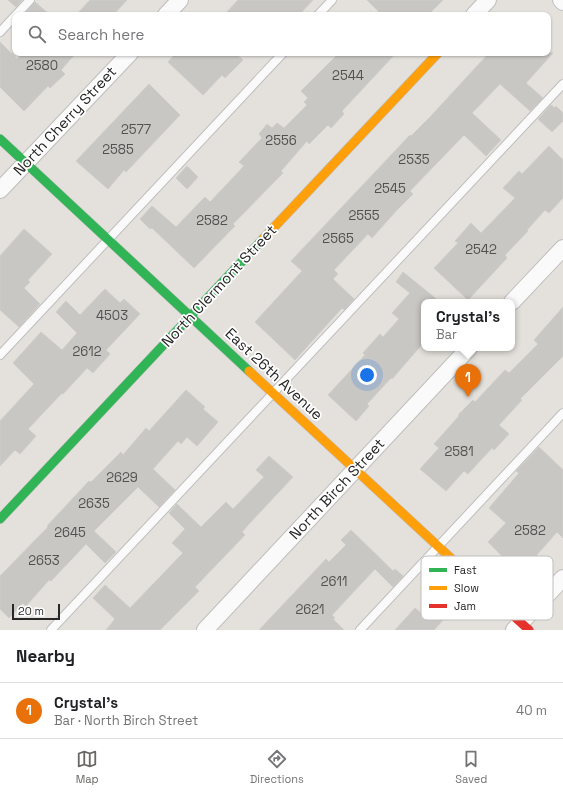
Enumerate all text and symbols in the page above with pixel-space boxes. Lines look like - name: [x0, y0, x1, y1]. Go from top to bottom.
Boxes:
- search box: [12, 12, 551, 56]
- icon: search: [26, 23, 48, 45]
- text: Search here: [58, 25, 144, 44]
- house number: 2580: [26, 57, 58, 74]
- street label: North Cherry Street: [9, 62, 120, 179]
- house number: 2544: [332, 67, 364, 84]
- house number: 2577: [121, 121, 151, 138]
- house number: 2556: [265, 132, 297, 149]
- house number: 2585: [102, 141, 134, 158]
- house number: 2535: [398, 151, 430, 168]
- house number: 2545: [374, 180, 406, 197]
- house number: 2555: [348, 207, 380, 224]
- house number: 2582: [196, 212, 228, 229]
- street label: North Clermont Street: [157, 220, 280, 351]
- house number: 2565: [322, 230, 354, 247]
- house number: 2542: [465, 241, 497, 258]
- popup: [421, 299, 515, 351]
- house number: 4503: [96, 307, 128, 324]
- text: Crystal's: [436, 307, 500, 326]
- street label: East 26th Avenue: [222, 324, 327, 424]
- text: Bar: [436, 326, 457, 343]
- house number: 2612: [72, 343, 102, 360]
- pin: 1: [455, 364, 481, 397]
- your location: [357, 365, 377, 385]
- street label: North Birch Street: [285, 434, 389, 543]
- house number: 2581: [444, 443, 474, 460]
- house number: 2629: [106, 469, 138, 486]
- house number: 2635: [78, 495, 110, 512]
- house number: 2582: [514, 522, 546, 539]
- house number: 2645: [54, 524, 86, 541]
- house number: 2653: [28, 552, 60, 569]
- legend: [421, 556, 553, 620]
- text: Fast: [454, 563, 477, 577]
- house number: 2611: [321, 573, 347, 590]
- text: Slow: [454, 581, 479, 595]
- text: Jam: [454, 599, 476, 613]
- house number: 2621: [295, 601, 325, 618]
- scale bar: [12, 602, 60, 621]
- text: 20 m: [18, 604, 44, 618]
- text: Nearby: [16, 645, 75, 667]
- text: Crystal's: [54, 693, 118, 712]
- text: 1: [26, 702, 32, 719]
- text: 40 m: [516, 702, 547, 719]
- text: Bar · North Birch Street: [54, 712, 198, 729]
- tab: Map: [76, 748, 99, 786]
- tab: Directions: [250, 748, 304, 786]
- tab: Saved: [455, 748, 487, 786]

